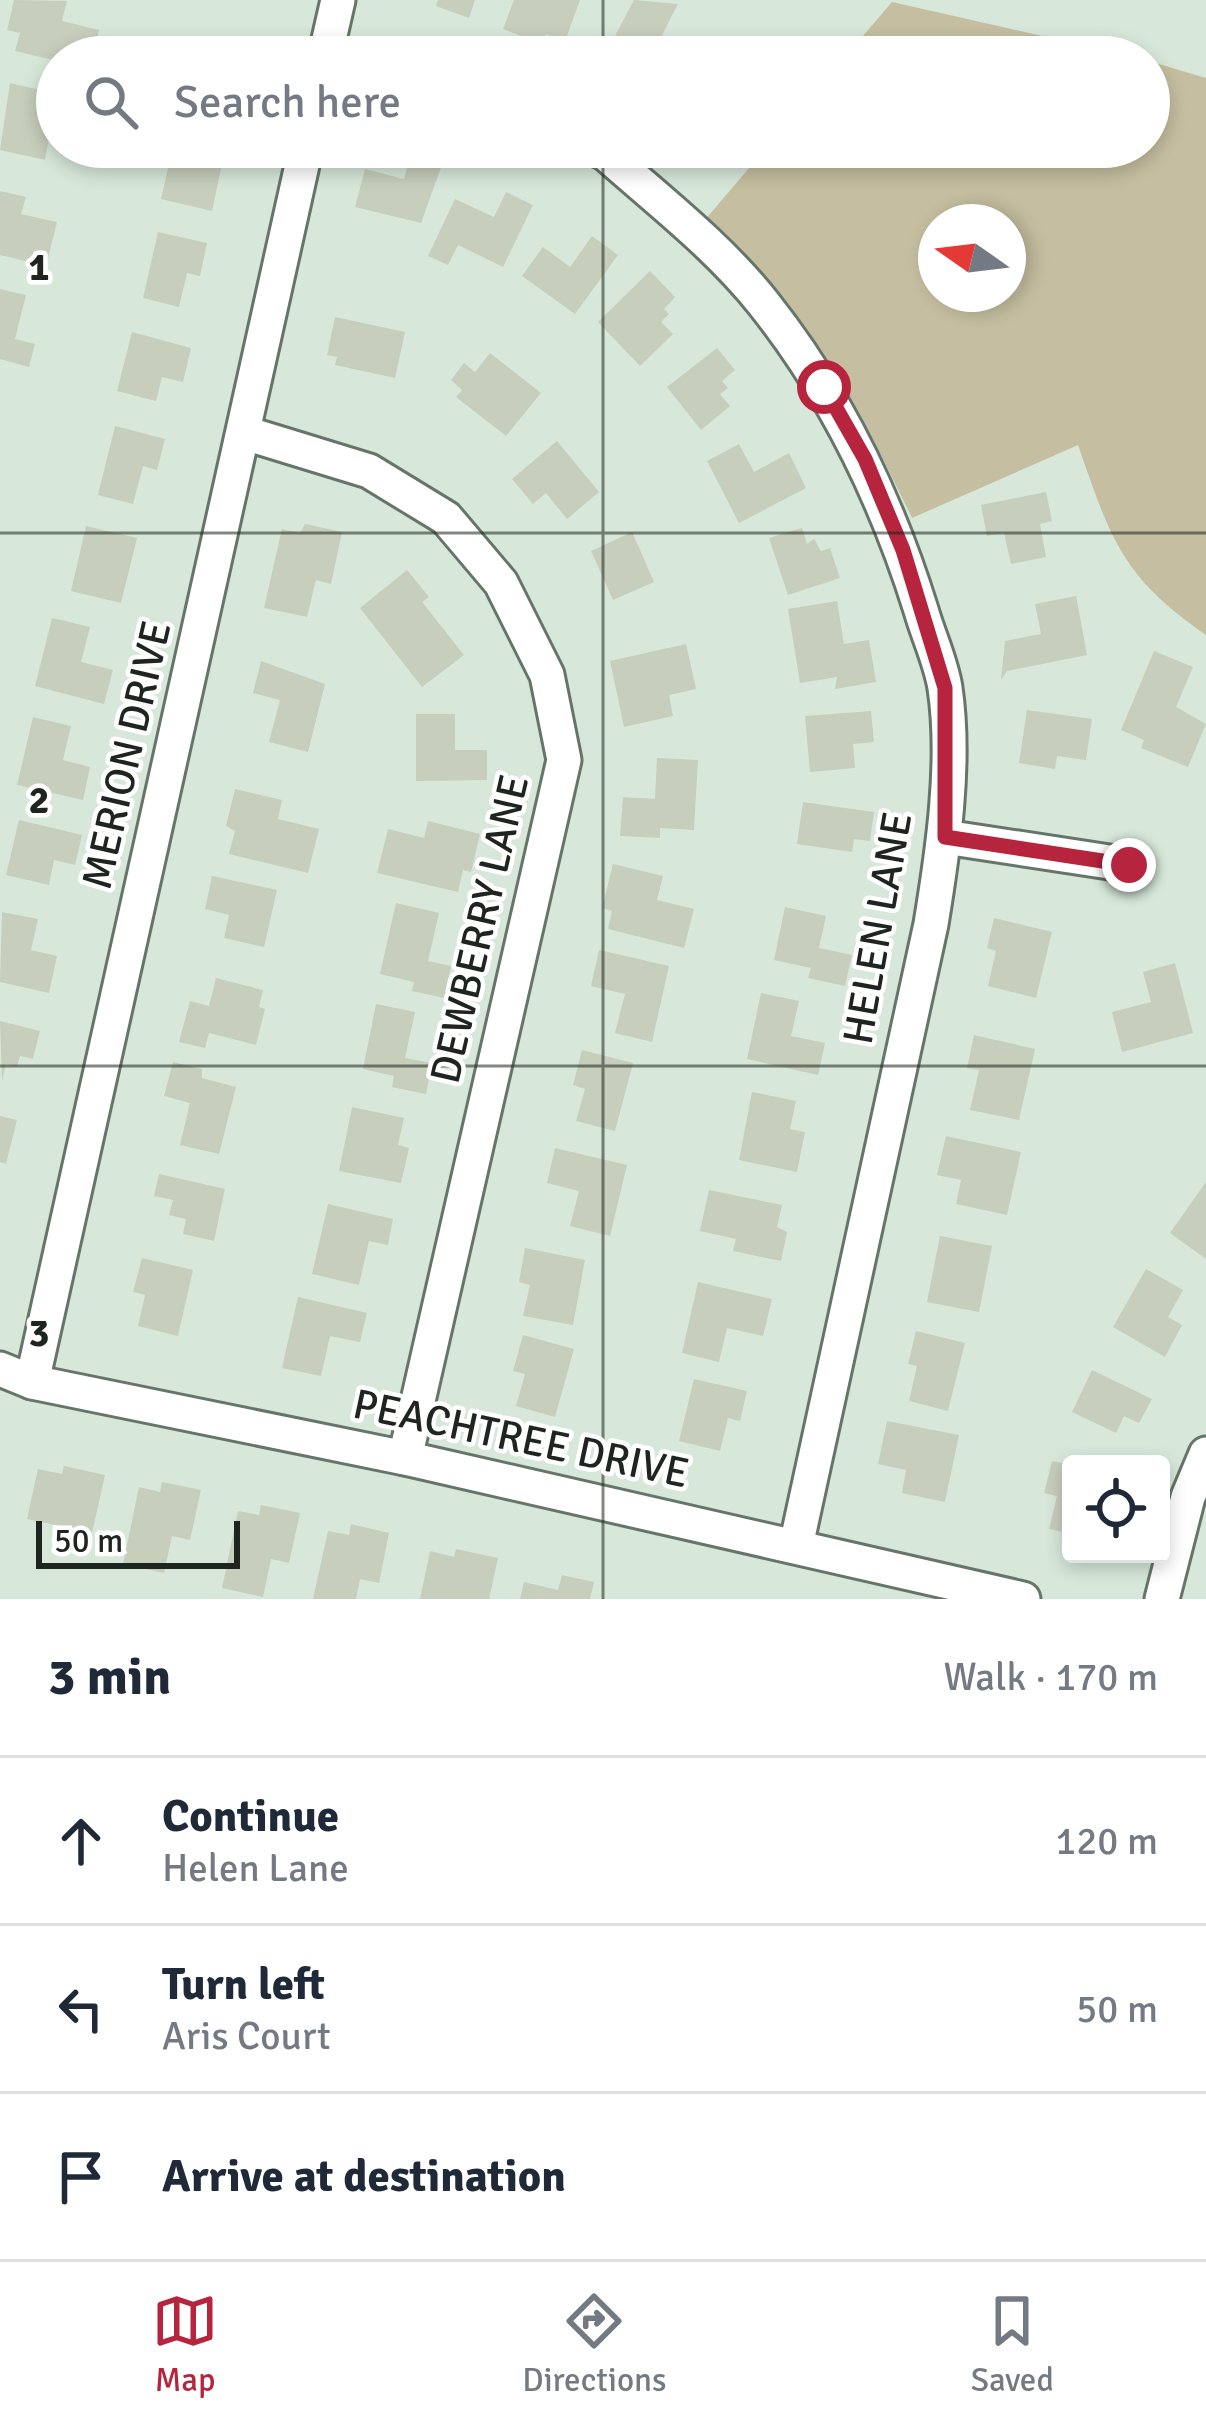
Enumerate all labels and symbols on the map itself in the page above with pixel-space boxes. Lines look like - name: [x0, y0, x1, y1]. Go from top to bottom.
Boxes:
- north arrow: [918, 204, 1026, 312]
- text: 1: [28, 243, 50, 291]
- route start: [797, 360, 851, 414]
- street label: MERION DRIVE: [71, 616, 183, 894]
- street label: DEWBERRY LANE: [420, 770, 540, 1088]
- text: 2: [28, 776, 50, 824]
- street label: HELEN LANE: [833, 808, 923, 1048]
- route end: [1102, 838, 1156, 892]
- text: 3: [28, 1309, 50, 1357]
- street label: PEACHTREE DRIVE: [349, 1379, 693, 1499]
- scale bar: [36, 1515, 240, 1568]

